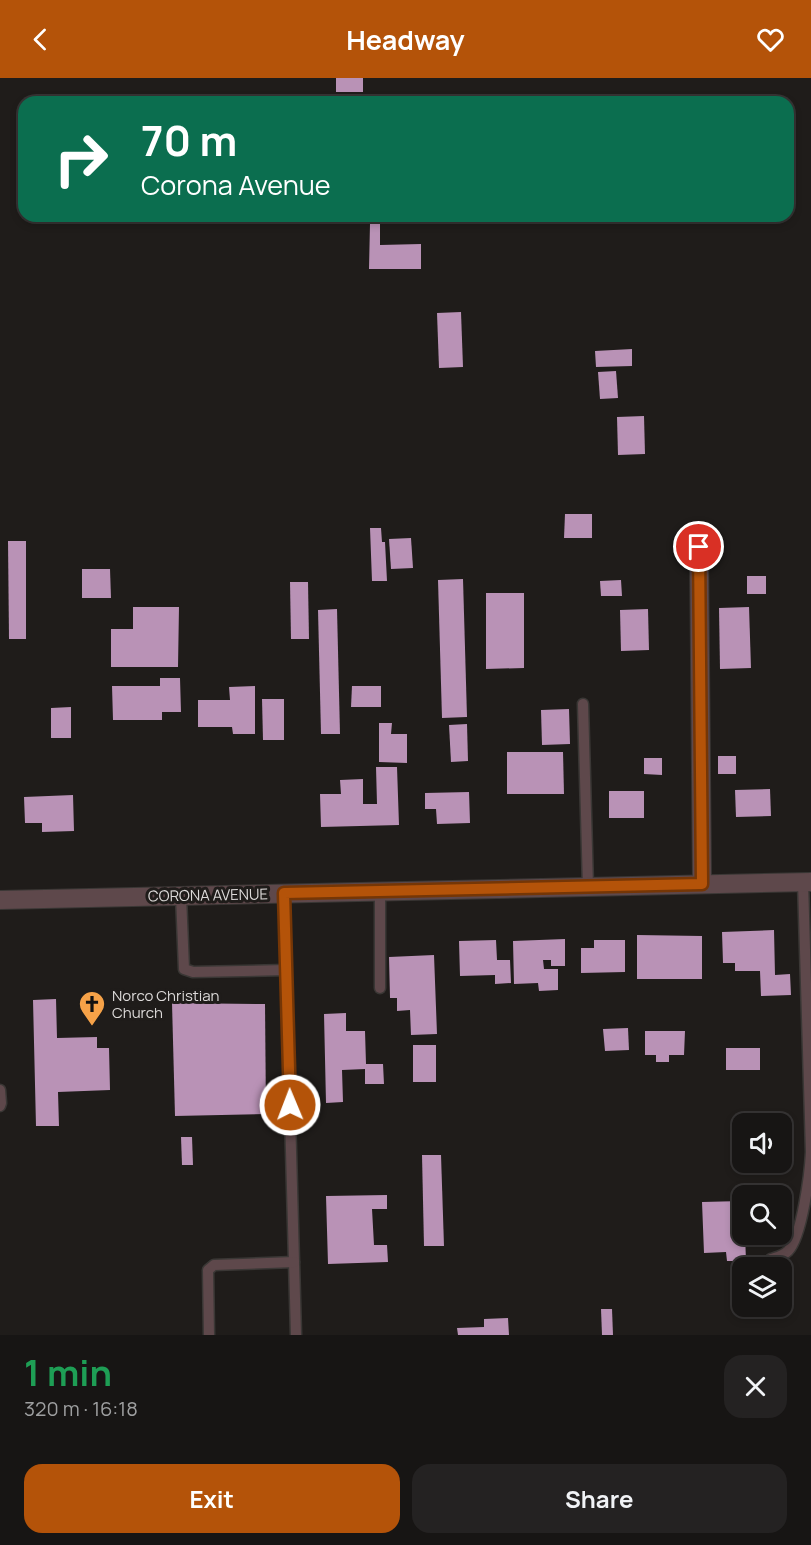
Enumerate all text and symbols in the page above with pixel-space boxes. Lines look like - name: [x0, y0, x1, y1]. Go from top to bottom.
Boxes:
- text: Headway: [346, 21, 465, 58]
- icon: back: [24, 23, 57, 56]
- icon: heart: [754, 23, 787, 56]
- text: 70 m: [141, 111, 237, 169]
- icon: right: [42, 120, 120, 198]
- text: Corona Avenue: [141, 166, 331, 203]
- pin: [673, 521, 724, 572]
- icon: arrive: [682, 530, 715, 563]
- street label: CORONA AVENUE: [148, 883, 268, 907]
- place label: Norco Christian Church: [112, 985, 220, 1023]
- church icon: Norco Christian Church: [77, 989, 107, 1027]
- position arrow: [258, 1073, 322, 1137]
- map controls: [732, 1113, 792, 1317]
- button: sound: [732, 1113, 792, 1173]
- button: search: [732, 1185, 792, 1245]
- button: layers: [732, 1257, 792, 1317]
- text: 1 min: [24, 1348, 112, 1397]
- button: close: [724, 1355, 787, 1418]
- text: 320 m · 16:18: [24, 1395, 138, 1422]
- button: Exit: [24, 1464, 400, 1533]
- button: Share: [412, 1464, 787, 1533]

